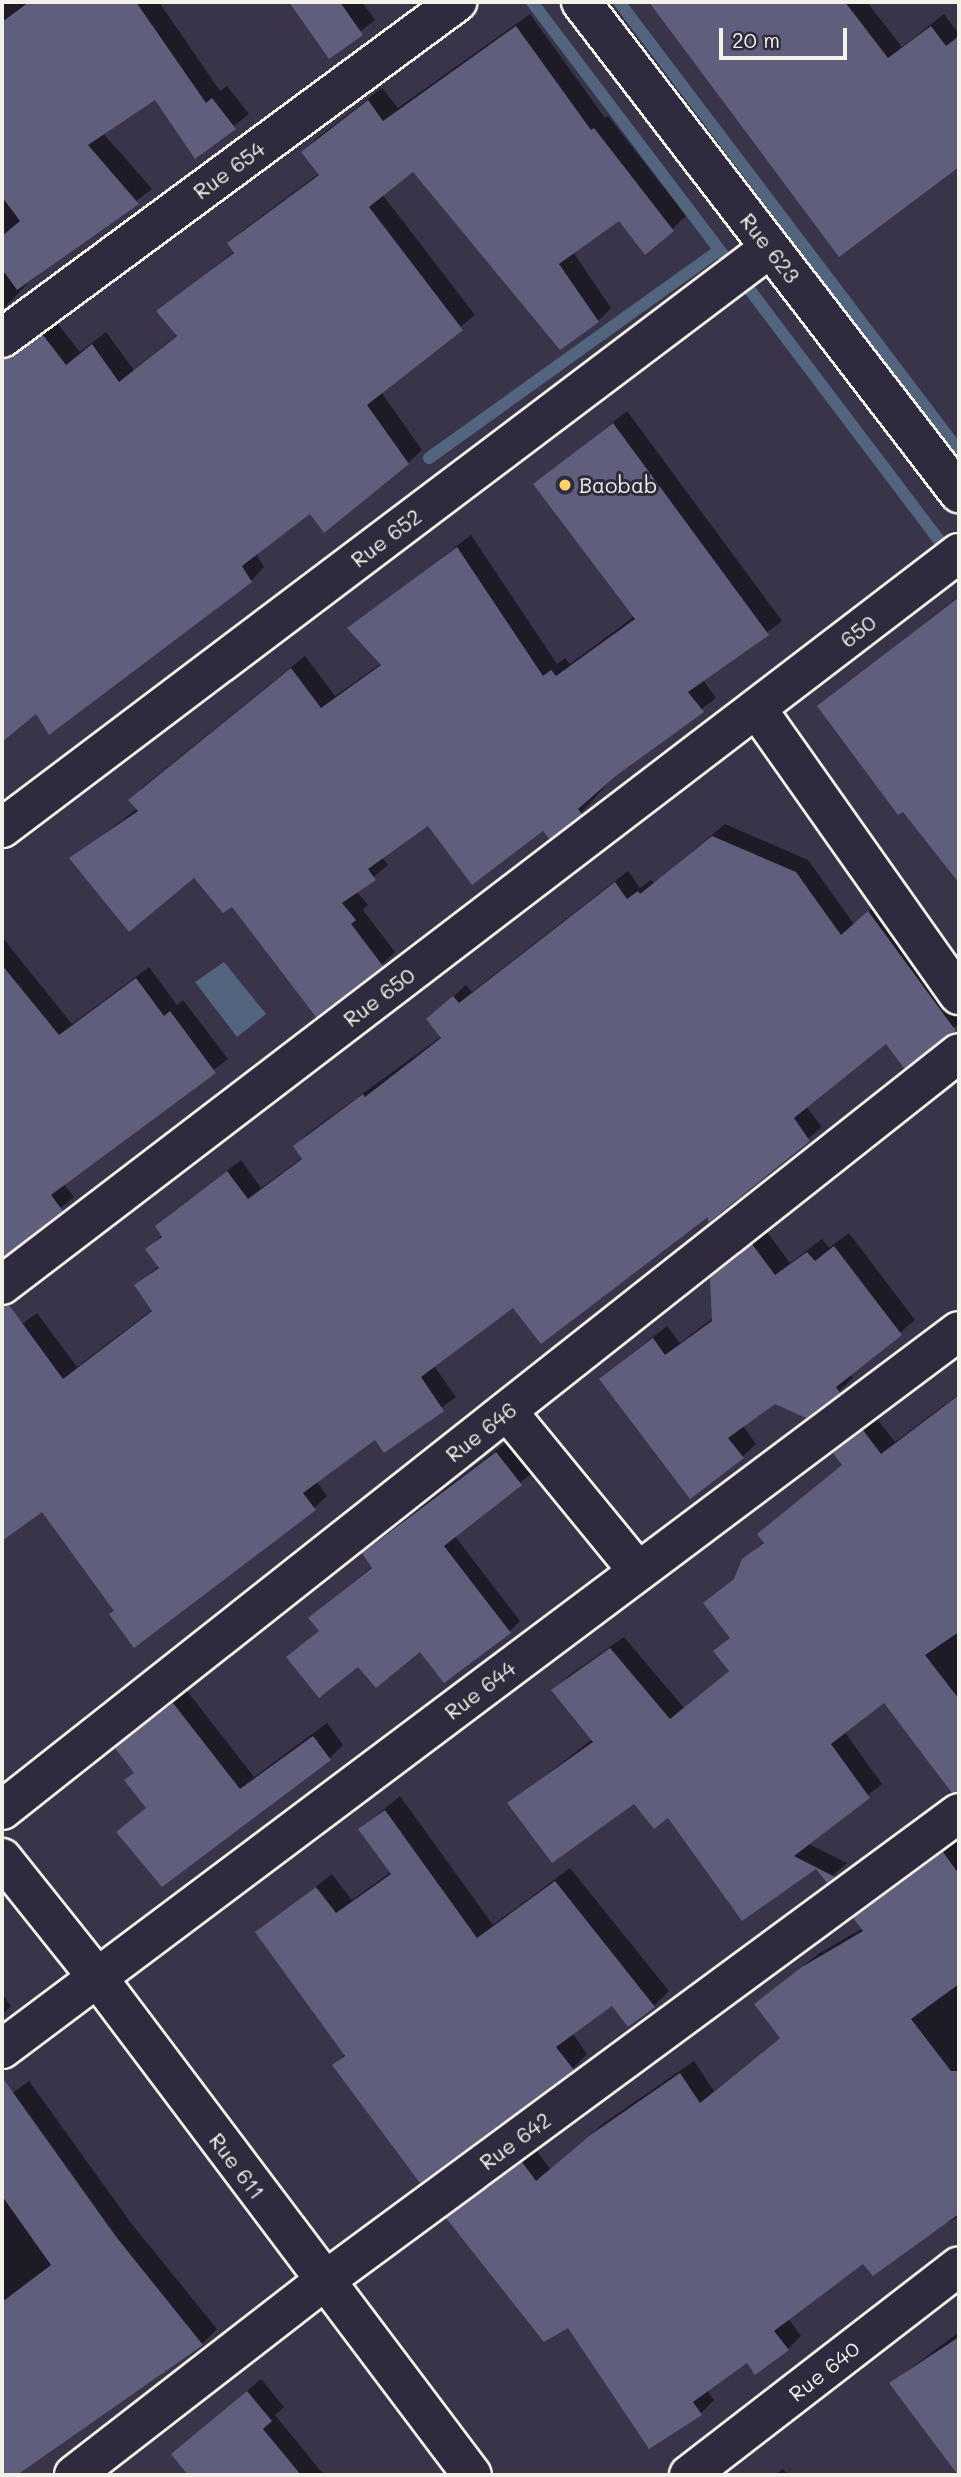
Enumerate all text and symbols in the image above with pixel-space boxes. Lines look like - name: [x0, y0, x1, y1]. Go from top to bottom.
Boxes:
- scale bar: [723, 14, 851, 58]
- text: 20 m: [732, 26, 780, 53]
- street label: Rue 654: [188, 136, 270, 204]
- street label: Rue 623: [735, 208, 805, 288]
- place label: Baobab: [579, 472, 657, 498]
- marker: Baobab: [557, 477, 573, 493]
- street label: Rue 652: [346, 503, 426, 573]
- street label: 650: [835, 609, 881, 653]
- street label: Rue 650: [338, 962, 420, 1032]
- street label: Rue 646: [441, 1397, 521, 1467]
- street label: Rue 644: [440, 1655, 520, 1725]
- street label: Rue 642: [475, 2107, 555, 2175]
- street label: Rue 611: [204, 2128, 270, 2204]
- street label: Rue 640: [784, 2336, 864, 2406]

